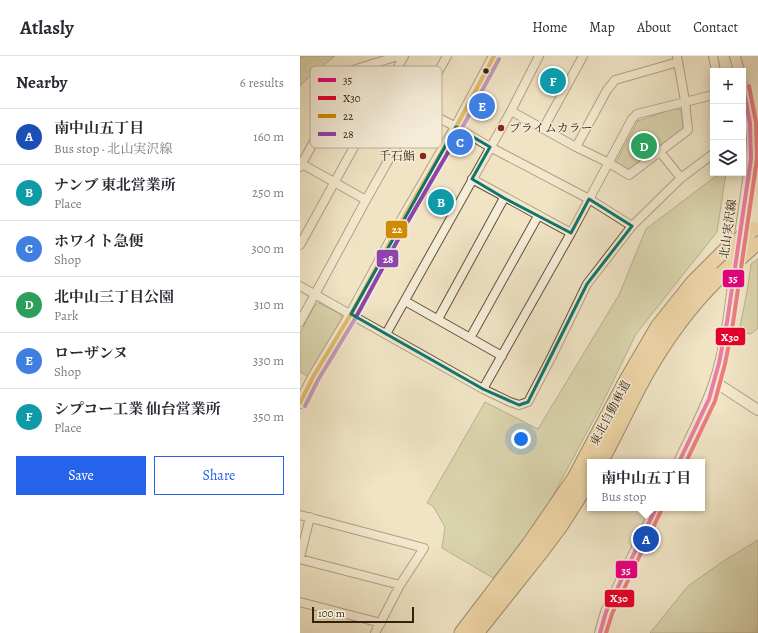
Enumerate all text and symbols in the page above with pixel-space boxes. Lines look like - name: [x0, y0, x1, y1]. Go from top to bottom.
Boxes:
- text: Atlasly: [20, 15, 74, 41]
- text: Home: [532, 18, 567, 37]
- text: Map: [589, 18, 615, 37]
- text: About: [637, 18, 671, 37]
- text: Contact: [693, 18, 738, 37]
- legend: [310, 66, 442, 148]
- unlabelled marker: [481, 66, 491, 76]
- pin: F: [540, 66, 566, 96]
- map controls: [710, 68, 746, 176]
- button: +: [710, 68, 746, 104]
- text: Nearby: [16, 71, 67, 94]
- text: 35: [343, 73, 353, 88]
- text: 6 results: [240, 74, 284, 91]
- text: X30: [343, 91, 361, 106]
- pin: E: [469, 91, 495, 121]
- button: −: [710, 104, 746, 140]
- text: 22: [343, 109, 353, 124]
- text: 南中山五丁目: [54, 118, 144, 138]
- place label: プライムカラー: [509, 120, 593, 136]
- marker: プライムカラー: [496, 123, 506, 133]
- text: 28: [343, 127, 354, 142]
- pin: C: [447, 127, 473, 157]
- text: A: [25, 128, 33, 145]
- text: 160 m: [253, 128, 284, 145]
- pin: D: [631, 131, 657, 161]
- text: Bus stop · 北山実沢線: [54, 140, 172, 157]
- button: layers: [710, 140, 746, 176]
- place label: 千石鮨: [379, 148, 415, 164]
- marker: 千石鮨: [418, 151, 428, 161]
- text: ナンブ 東北営業所: [54, 175, 176, 195]
- text: B: [25, 184, 33, 201]
- text: 250 m: [252, 184, 284, 201]
- pin: B: [428, 187, 454, 217]
- text: Place: [54, 195, 82, 212]
- street label: 北山実沢線: [716, 198, 740, 260]
- line badge: 22: [385, 220, 408, 239]
- text: 22: [392, 222, 403, 237]
- text: ホワイト急便: [54, 231, 144, 251]
- text: C: [25, 240, 33, 257]
- text: 300 m: [251, 240, 284, 257]
- line badge: 28: [376, 249, 399, 268]
- text: Shop: [54, 251, 81, 268]
- text: 28: [383, 252, 393, 267]
- line badge: 35: [722, 269, 745, 288]
- text: 35: [728, 271, 738, 286]
- text: 北中山三丁目公園: [54, 287, 174, 307]
- text: D: [24, 296, 34, 313]
- text: 310 m: [254, 296, 284, 313]
- text: Park: [54, 307, 78, 324]
- line badge: X30: [715, 327, 746, 346]
- text: X30: [721, 330, 739, 345]
- text: ローザンヌ: [54, 343, 128, 363]
- text: E: [25, 352, 33, 369]
- text: 330 m: [253, 352, 284, 369]
- text: Shop: [54, 363, 81, 380]
- street label: 東北自動車道: [586, 377, 634, 449]
- text: シプコー工業 仙台営業所: [54, 399, 221, 419]
- text: F: [26, 408, 32, 425]
- text: 350 m: [253, 408, 284, 425]
- text: Place: [54, 419, 82, 436]
- your location: [511, 429, 531, 449]
- button: Save: [16, 456, 146, 495]
- button: Share: [154, 456, 284, 495]
- popup: [587, 459, 705, 511]
- text: 南中山五丁目: [601, 468, 691, 488]
- text: Bus stop: [601, 488, 646, 505]
- pin: A: [633, 524, 659, 554]
- line badge: 35: [615, 560, 638, 579]
- text: 35: [621, 563, 631, 578]
- line badge: X30: [604, 589, 635, 608]
- text: X30: [610, 591, 628, 606]
- scale bar: [312, 605, 414, 624]
- text: 100 m: [318, 606, 345, 621]

